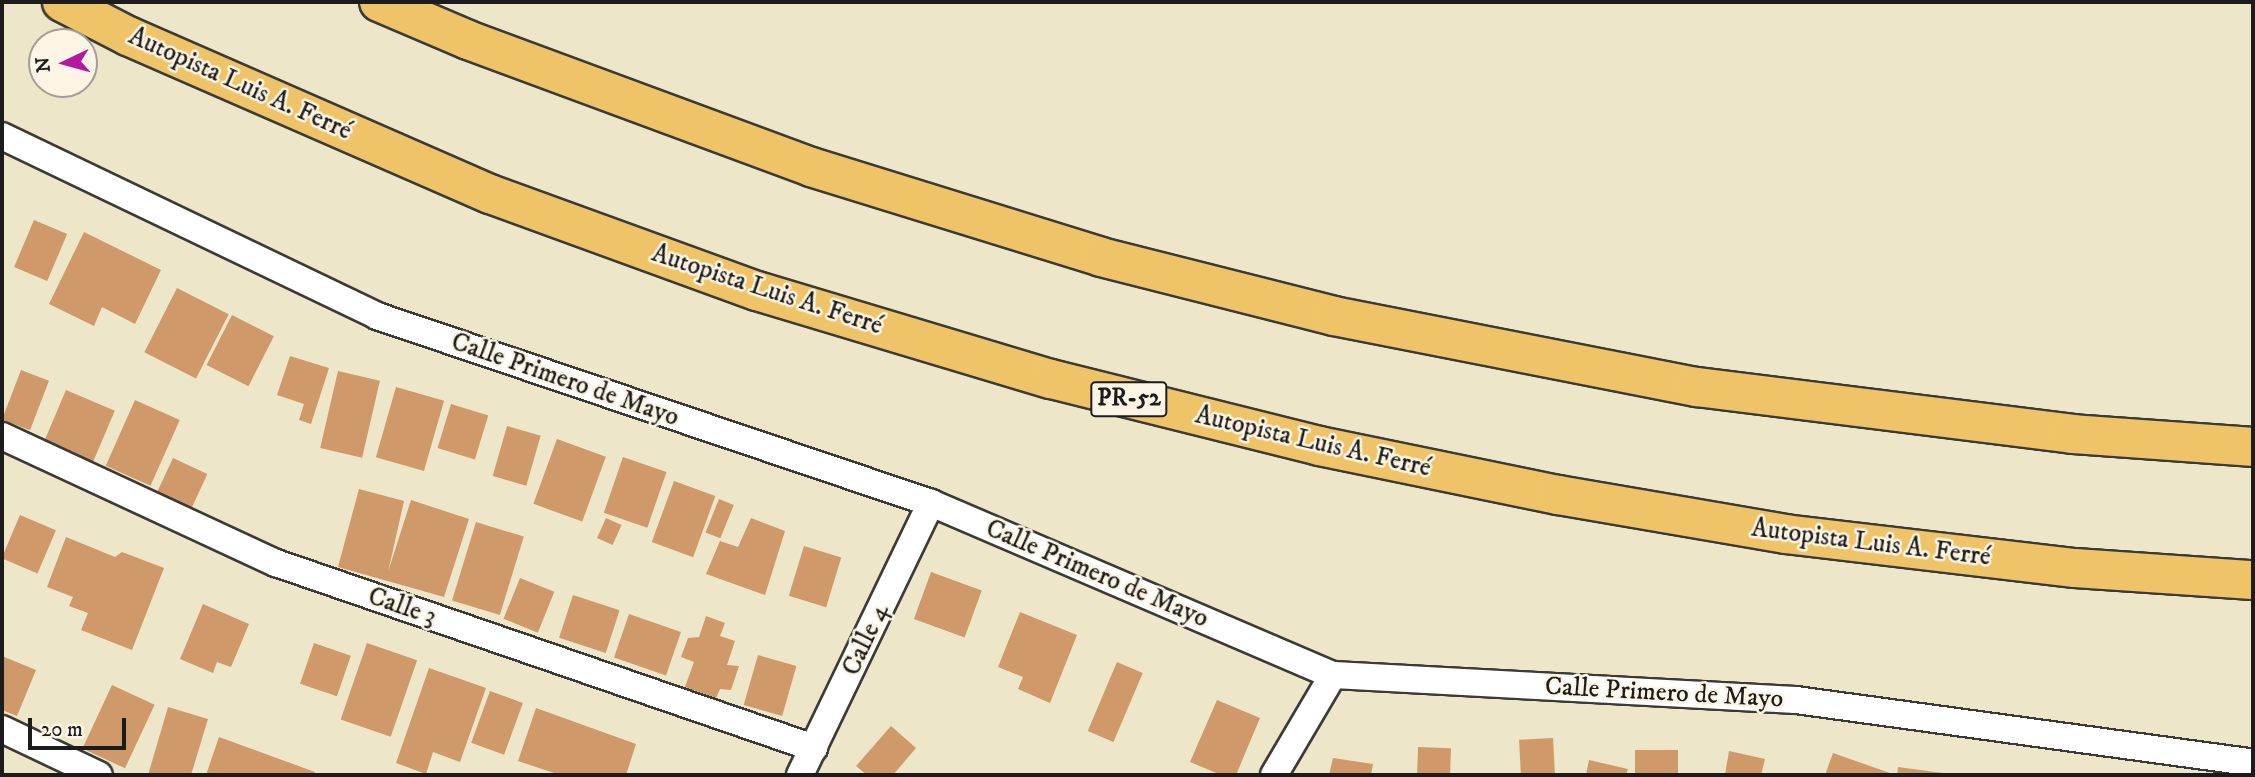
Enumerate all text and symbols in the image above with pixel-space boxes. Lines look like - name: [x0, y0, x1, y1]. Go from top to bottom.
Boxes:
- street label: Autopista Luis A. Ferré: [124, 21, 356, 147]
- north arrow: [28, 28, 98, 98]
- text: N: [31, 56, 56, 73]
- street label: Autopista Luis A. Ferré: [648, 238, 886, 342]
- street label: Calle Primero de Mayo: [447, 326, 683, 434]
- road number: PR-52: [1089, 378, 1169, 420]
- street label: Autopista Luis A. Ferré: [1192, 400, 1434, 484]
- street label: Calle Primero de Mayo: [981, 513, 1213, 635]
- street label: Autopista Luis A. Ferré: [1750, 513, 1992, 573]
- street label: Calle 3: [364, 581, 440, 633]
- street label: Calle 4: [836, 599, 896, 681]
- street label: Calle Primero de Mayo: [1544, 671, 1784, 715]
- scale bar: [32, 704, 130, 748]
- text: 20 m: [41, 717, 83, 743]

